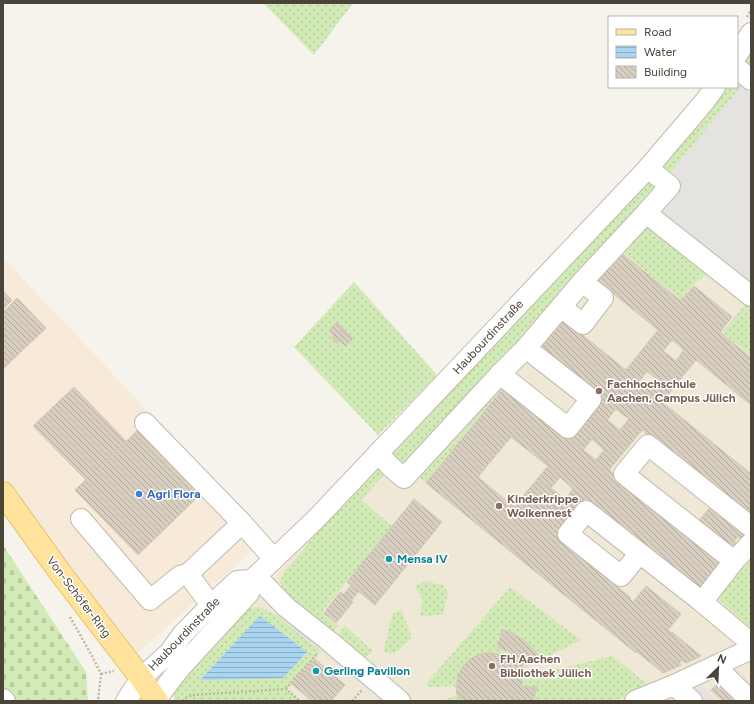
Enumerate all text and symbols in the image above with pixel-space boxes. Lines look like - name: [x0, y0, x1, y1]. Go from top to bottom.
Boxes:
- legend: [608, 16, 738, 88]
- text: Road: [644, 25, 672, 39]
- text: Water: [644, 45, 676, 59]
- text: Building: [644, 65, 687, 79]
- street label: Haubourdinstraße: [450, 297, 526, 377]
- place label: Fachhochschule Aachen, Campus Jülich: [607, 377, 736, 405]
- marker: Fachhochschule Aachen, Campus Jülich: [594, 386, 604, 396]
- place label: Agri Flora: [147, 487, 201, 501]
- marker: Agri Flora: [134, 489, 144, 499]
- place label: Kinderkrippe Wolkennest: [507, 492, 579, 520]
- marker: Kinderkrippe Wolkennest: [494, 501, 504, 511]
- place label: Mensa IV: [397, 552, 448, 566]
- street label: Von-Schöfer-Ring: [44, 554, 114, 640]
- marker: Mensa IV: [384, 554, 394, 564]
- street label: Haubourdinstraße: [145, 594, 223, 674]
- north arrow: [698, 648, 738, 688]
- place label: FH Aachen Bibliothek Jülich: [500, 652, 591, 680]
- text: N: [715, 652, 728, 667]
- marker: FH Aachen Bibliothek Jülich: [487, 661, 497, 671]
- place label: Gerling Pavillon: [324, 664, 410, 678]
- marker: Gerling Pavillon: [311, 666, 321, 676]

